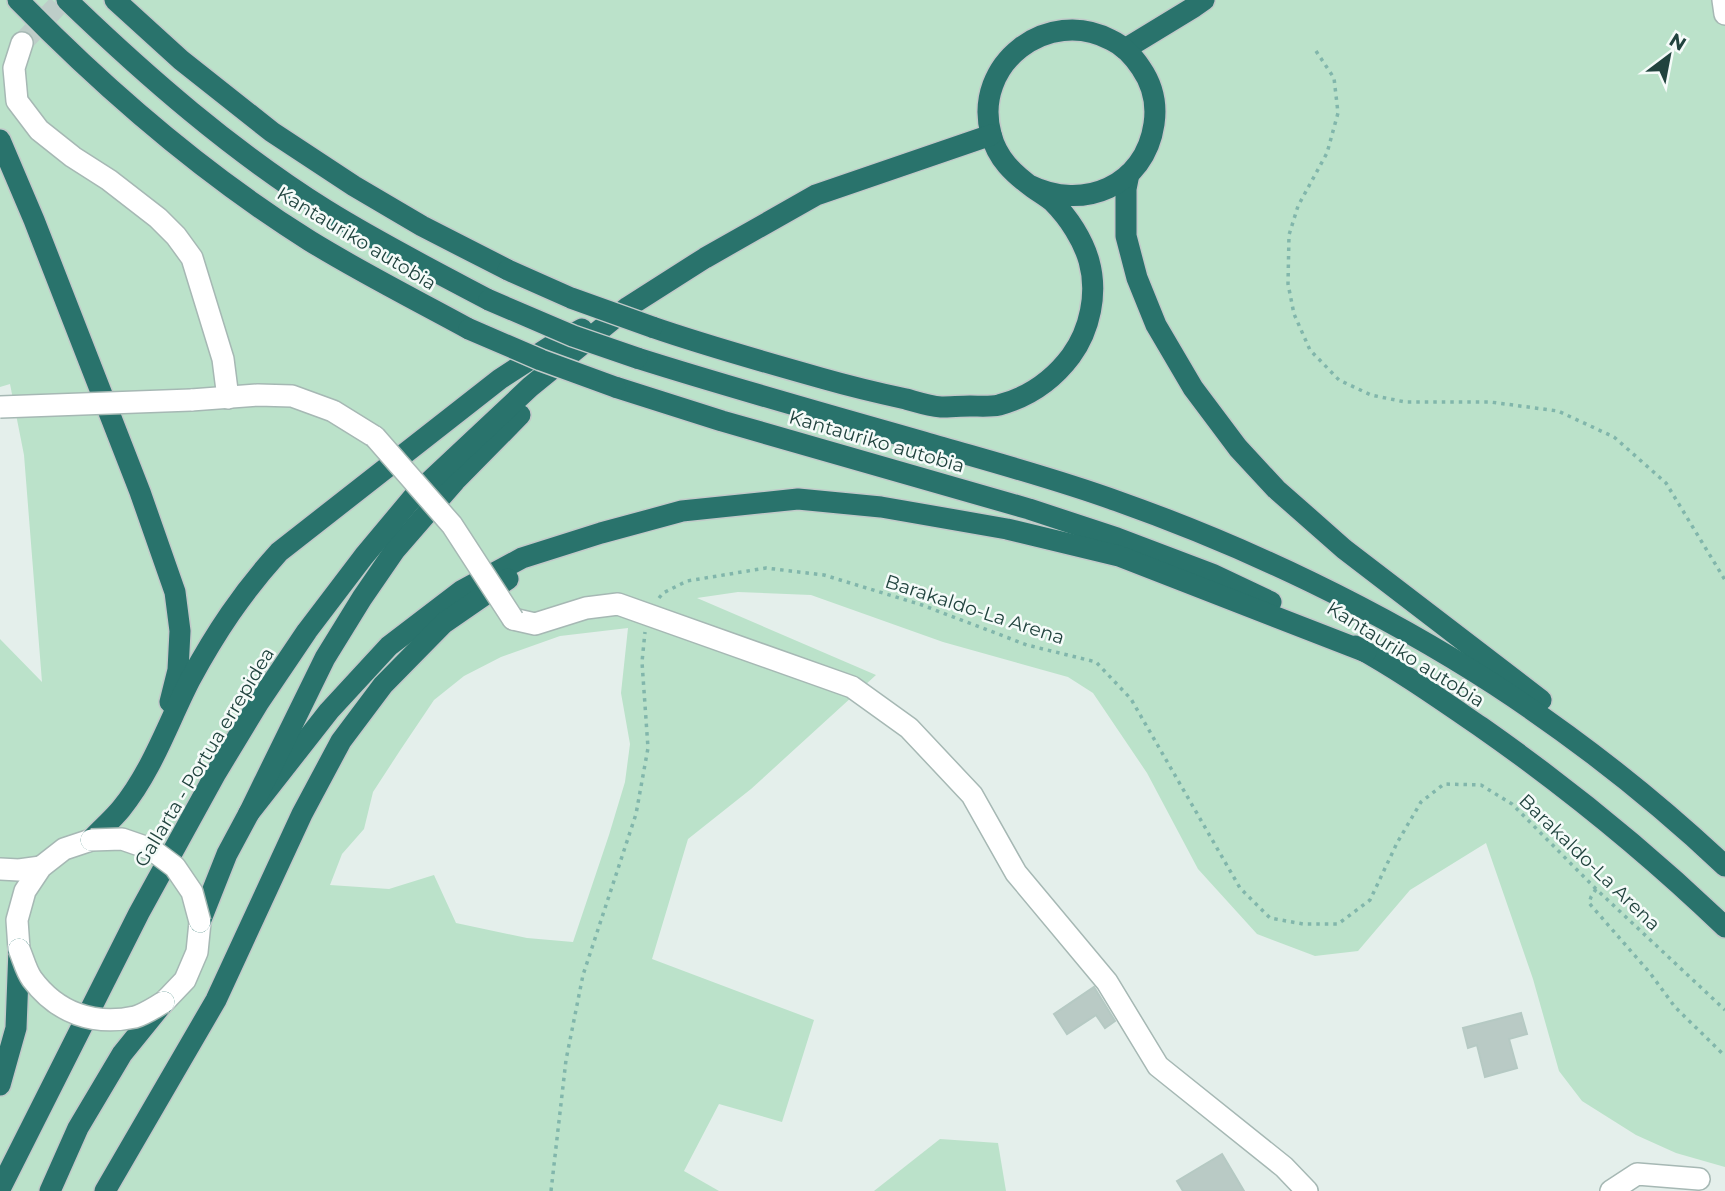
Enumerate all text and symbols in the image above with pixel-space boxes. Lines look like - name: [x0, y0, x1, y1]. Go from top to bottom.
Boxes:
- north arrow: [1634, 21, 1704, 91]
- text: N: [1665, 28, 1690, 56]
- street label: Kantauriko autobia: [273, 182, 440, 295]
- street label: Kantauriko autobia: [786, 405, 967, 478]
- street label: Barakaldo-La Arena: [882, 570, 1067, 649]
- street label: Kantauriko autobia: [1323, 597, 1489, 712]
- street label: Gallarta - Portua errepidea: [130, 643, 279, 871]
- street label: Barakaldo-La Arena: [1514, 789, 1665, 936]

